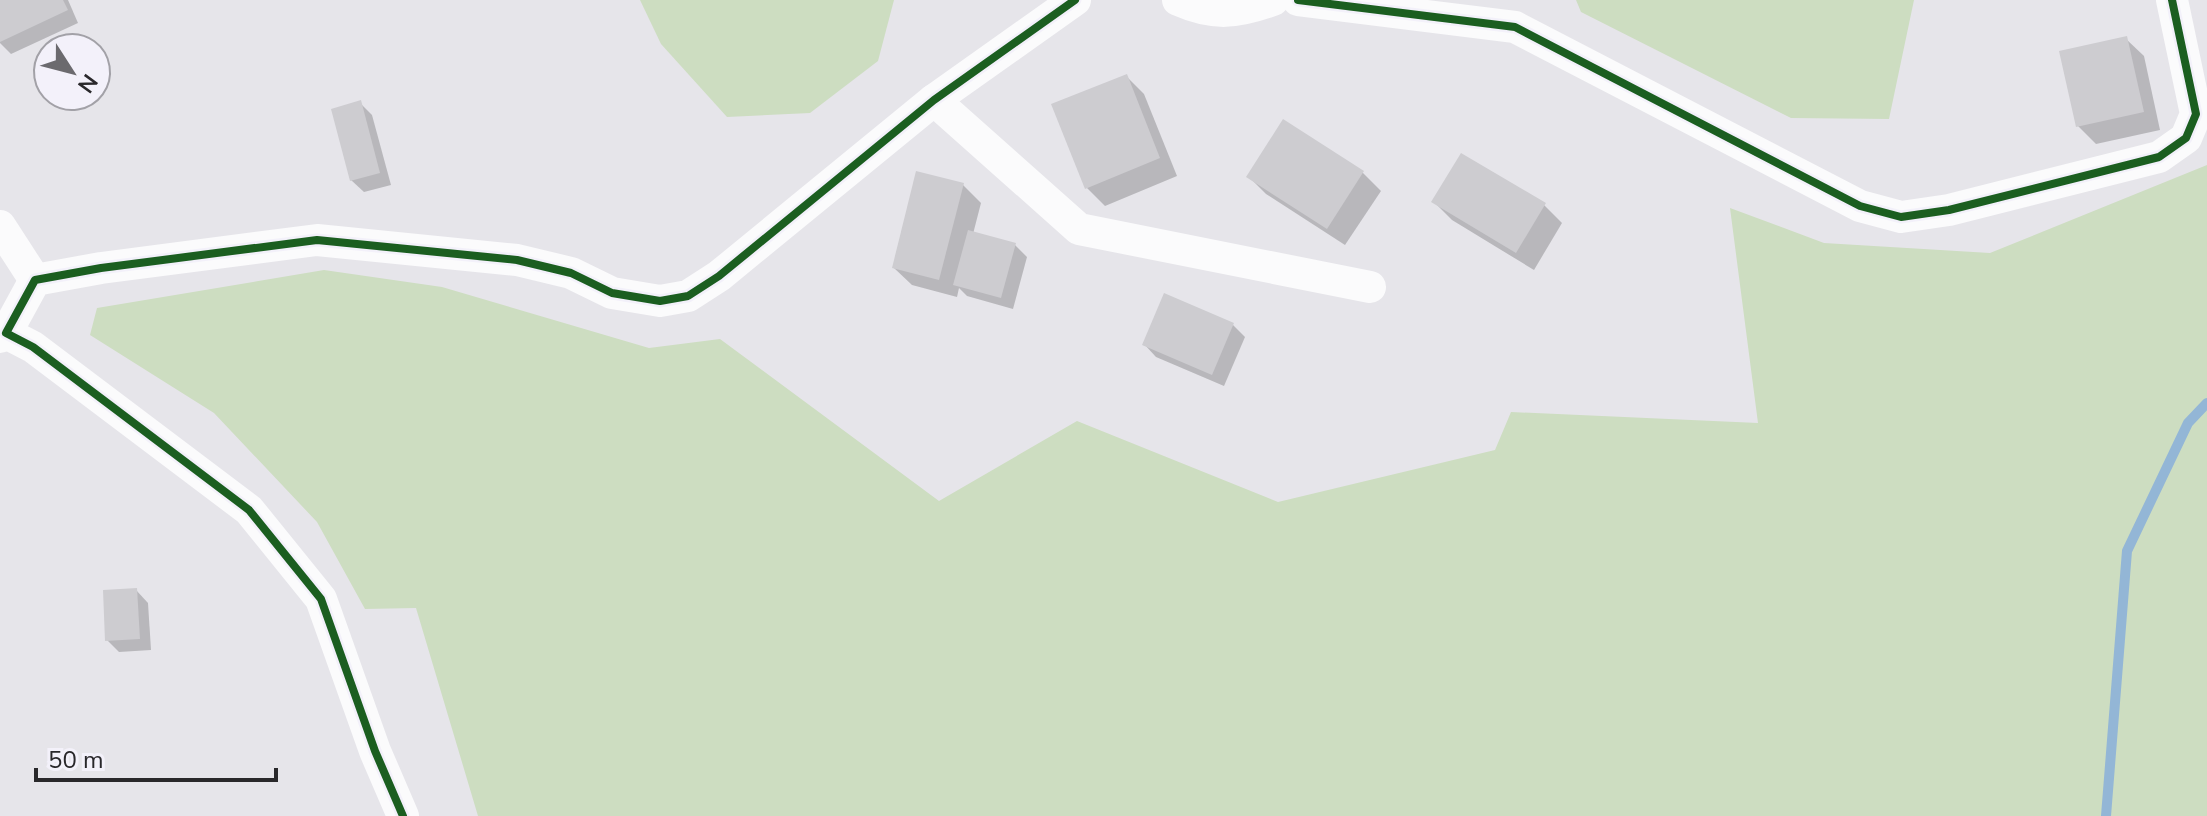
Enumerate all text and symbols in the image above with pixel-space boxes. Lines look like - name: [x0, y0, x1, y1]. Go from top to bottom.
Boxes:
- north arrow: [32, 32, 112, 112]
- text: N: [70, 68, 104, 99]
- scale bar: [36, 732, 276, 782]
- text: 50 m: [48, 744, 104, 776]

